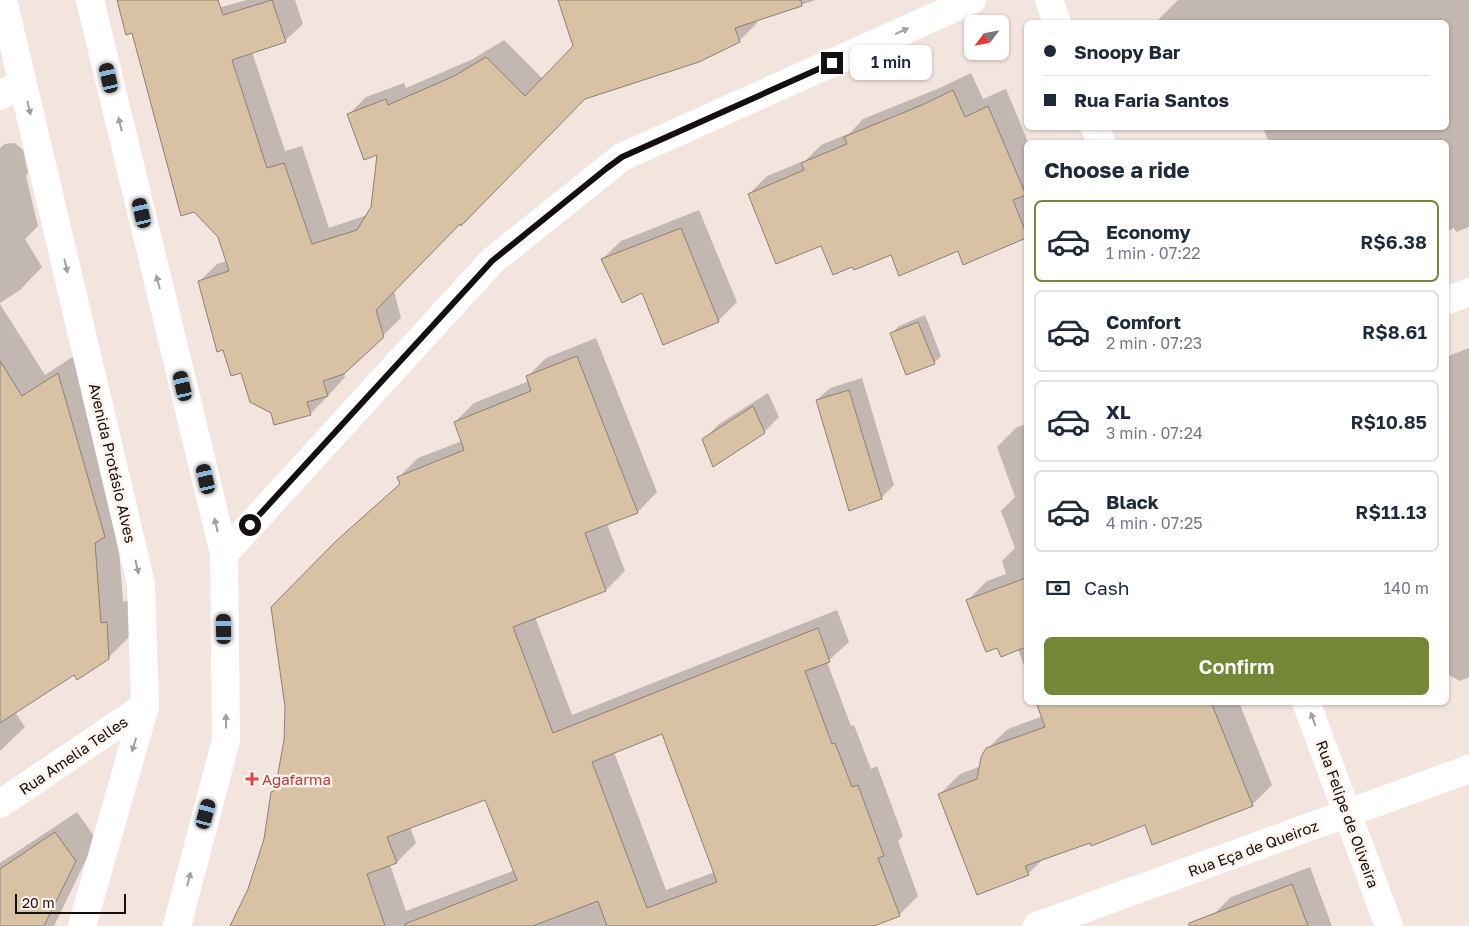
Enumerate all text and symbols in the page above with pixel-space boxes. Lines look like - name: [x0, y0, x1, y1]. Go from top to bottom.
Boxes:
- north arrow: [964, 15, 1009, 60]
- map controls: [964, 15, 1009, 60]
- one-way arrow: [895, 27, 909, 35]
- text: Snoopy Bar: [1074, 40, 1180, 63]
- callout: 1 min: [850, 46, 932, 80]
- route end: [821, 52, 843, 74]
- text: 1 min: [871, 52, 911, 72]
- car: [98, 62, 119, 94]
- text: Rua Faria Santos: [1074, 88, 1229, 111]
- one-way arrow: [25, 101, 33, 116]
- one-way arrow: [116, 116, 124, 131]
- text: Choose a ride: [1044, 156, 1190, 183]
- car: [131, 197, 152, 229]
- icon: car: [1046, 219, 1091, 264]
- text: Economy: [1106, 220, 1191, 243]
- text: R$6.38: [1360, 230, 1427, 253]
- text: 1 min · 07:22: [1106, 243, 1201, 263]
- one-way arrow: [62, 259, 70, 274]
- one-way arrow: [154, 274, 162, 289]
- icon: car: [1046, 309, 1091, 354]
- text: Comfort: [1106, 310, 1181, 333]
- text: R$8.61: [1362, 320, 1427, 343]
- text: 2 min · 07:23: [1106, 333, 1202, 353]
- car: [172, 370, 193, 402]
- street label: Avenida Protásio Alves: [86, 381, 140, 545]
- icon: car: [1046, 399, 1091, 444]
- text: XL: [1106, 400, 1131, 423]
- text: R$10.85: [1350, 410, 1427, 433]
- text: 3 min · 07:24: [1106, 423, 1203, 443]
- car: [195, 463, 216, 495]
- icon: car: [1046, 489, 1091, 534]
- text: Black: [1106, 490, 1159, 513]
- text: R$11.13: [1355, 500, 1427, 523]
- text: 4 min · 07:25: [1106, 513, 1203, 533]
- route start: [239, 514, 261, 536]
- one-way arrow: [212, 517, 220, 532]
- one-way arrow: [133, 559, 141, 574]
- icon: cash: [1044, 574, 1072, 602]
- text: Cash: [1084, 576, 1129, 599]
- text: 140 m: [1383, 578, 1429, 598]
- car: [216, 614, 231, 644]
- button: Confirm: [1044, 637, 1429, 695]
- one-way arrow: [1309, 711, 1317, 726]
- street label: Rua Amelia Telles: [15, 712, 131, 798]
- one-way arrow: [221, 713, 229, 729]
- one-way arrow: [130, 737, 138, 752]
- street label: Rua Felipe de Oliveira: [1313, 738, 1383, 890]
- place label: Agafarma: [262, 770, 331, 788]
- marker: Agafarma: [246, 773, 258, 785]
- car: [194, 798, 217, 830]
- street label: Rua Eça de Queiroz: [1185, 816, 1321, 880]
- one-way arrow: [185, 871, 193, 886]
- scale bar: [15, 891, 126, 914]
- text: 20 m: [22, 894, 55, 911]

